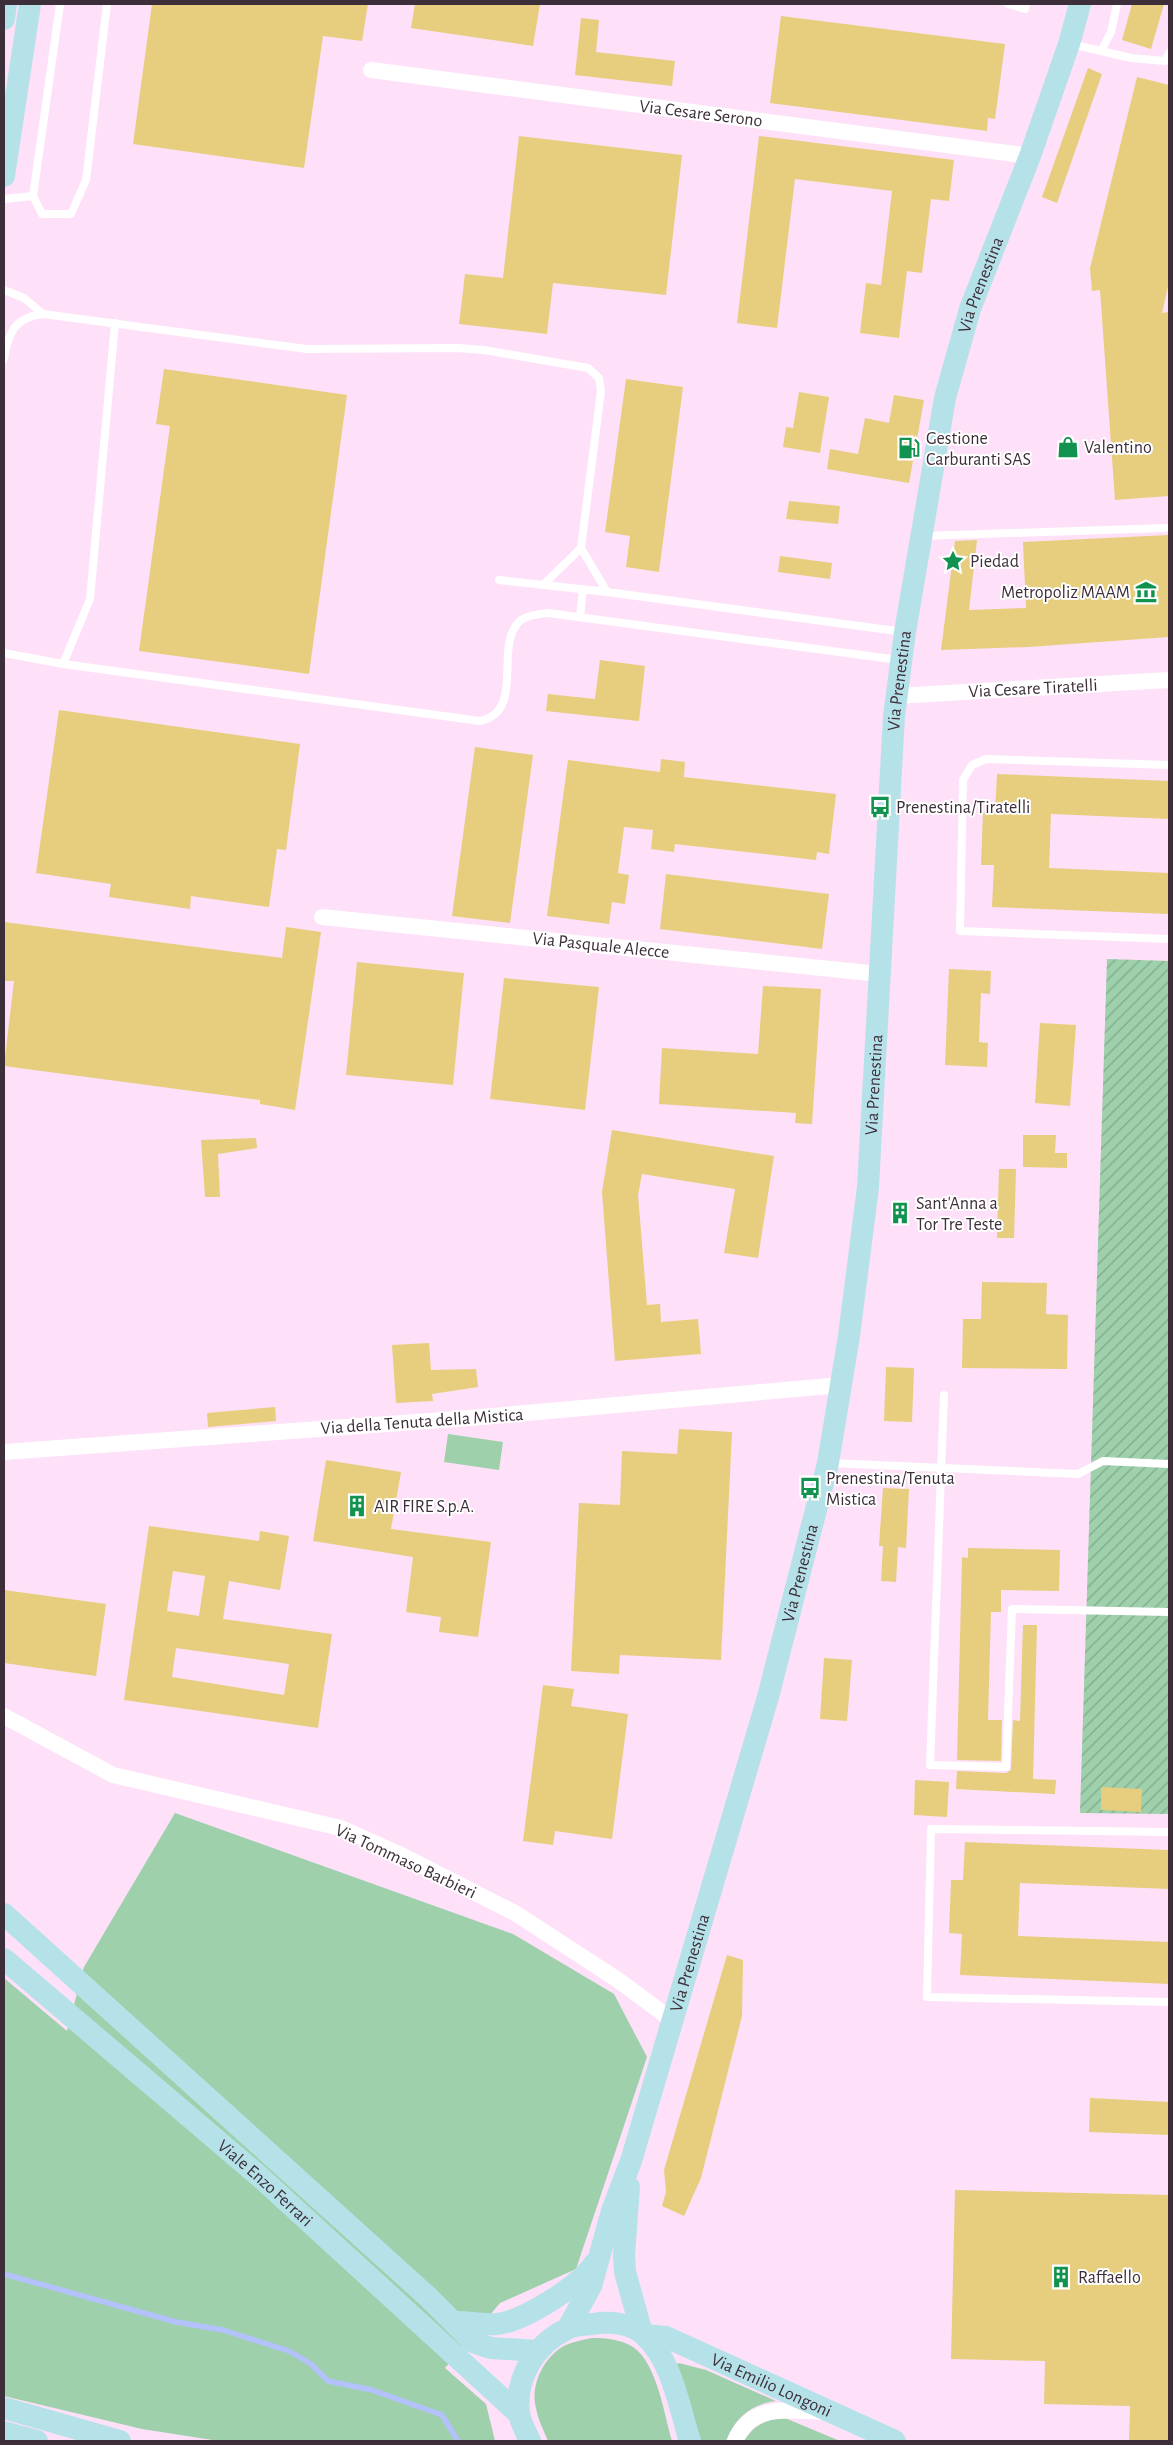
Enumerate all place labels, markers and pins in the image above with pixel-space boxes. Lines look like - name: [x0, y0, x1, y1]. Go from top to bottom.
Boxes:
- place label: Gestione Carburanti SAS: [926, 430, 1031, 469]
- shop icon: Valentino: [1055, 434, 1081, 460]
- fuel station icon: Gestione Carburanti SAS: [896, 435, 922, 461]
- place label: Valentino: [1084, 439, 1152, 457]
- place icon: Piedad: [940, 548, 966, 574]
- place label: Piedad: [970, 553, 1019, 571]
- museum icon: Metropoliz MAAM: [1133, 579, 1159, 605]
- place label: Metropoliz MAAM: [1001, 584, 1130, 602]
- bus stop icon: Prenestina/Tiratelli: [867, 794, 893, 820]
- place label: Prenestina/Tiratelli: [896, 799, 1030, 817]
- place label: Sant'Anna a Tor Tre Teste: [916, 1195, 1002, 1234]
- building icon: Sant'Anna a Tor Tre Teste: [887, 1200, 913, 1226]
- place label: Prenestina/Tenuta Mistica: [826, 1470, 955, 1509]
- bus stop icon: Prenestina/Tenuta Mistica: [797, 1475, 823, 1501]
- building icon: AIR FIRE S.p.A.: [344, 1493, 370, 1519]
- place label: AIR FIRE S.p.A.: [374, 1498, 474, 1516]
- building icon: Raffaello: [1048, 2264, 1074, 2290]
- place label: Raffaello: [1078, 2269, 1141, 2287]

